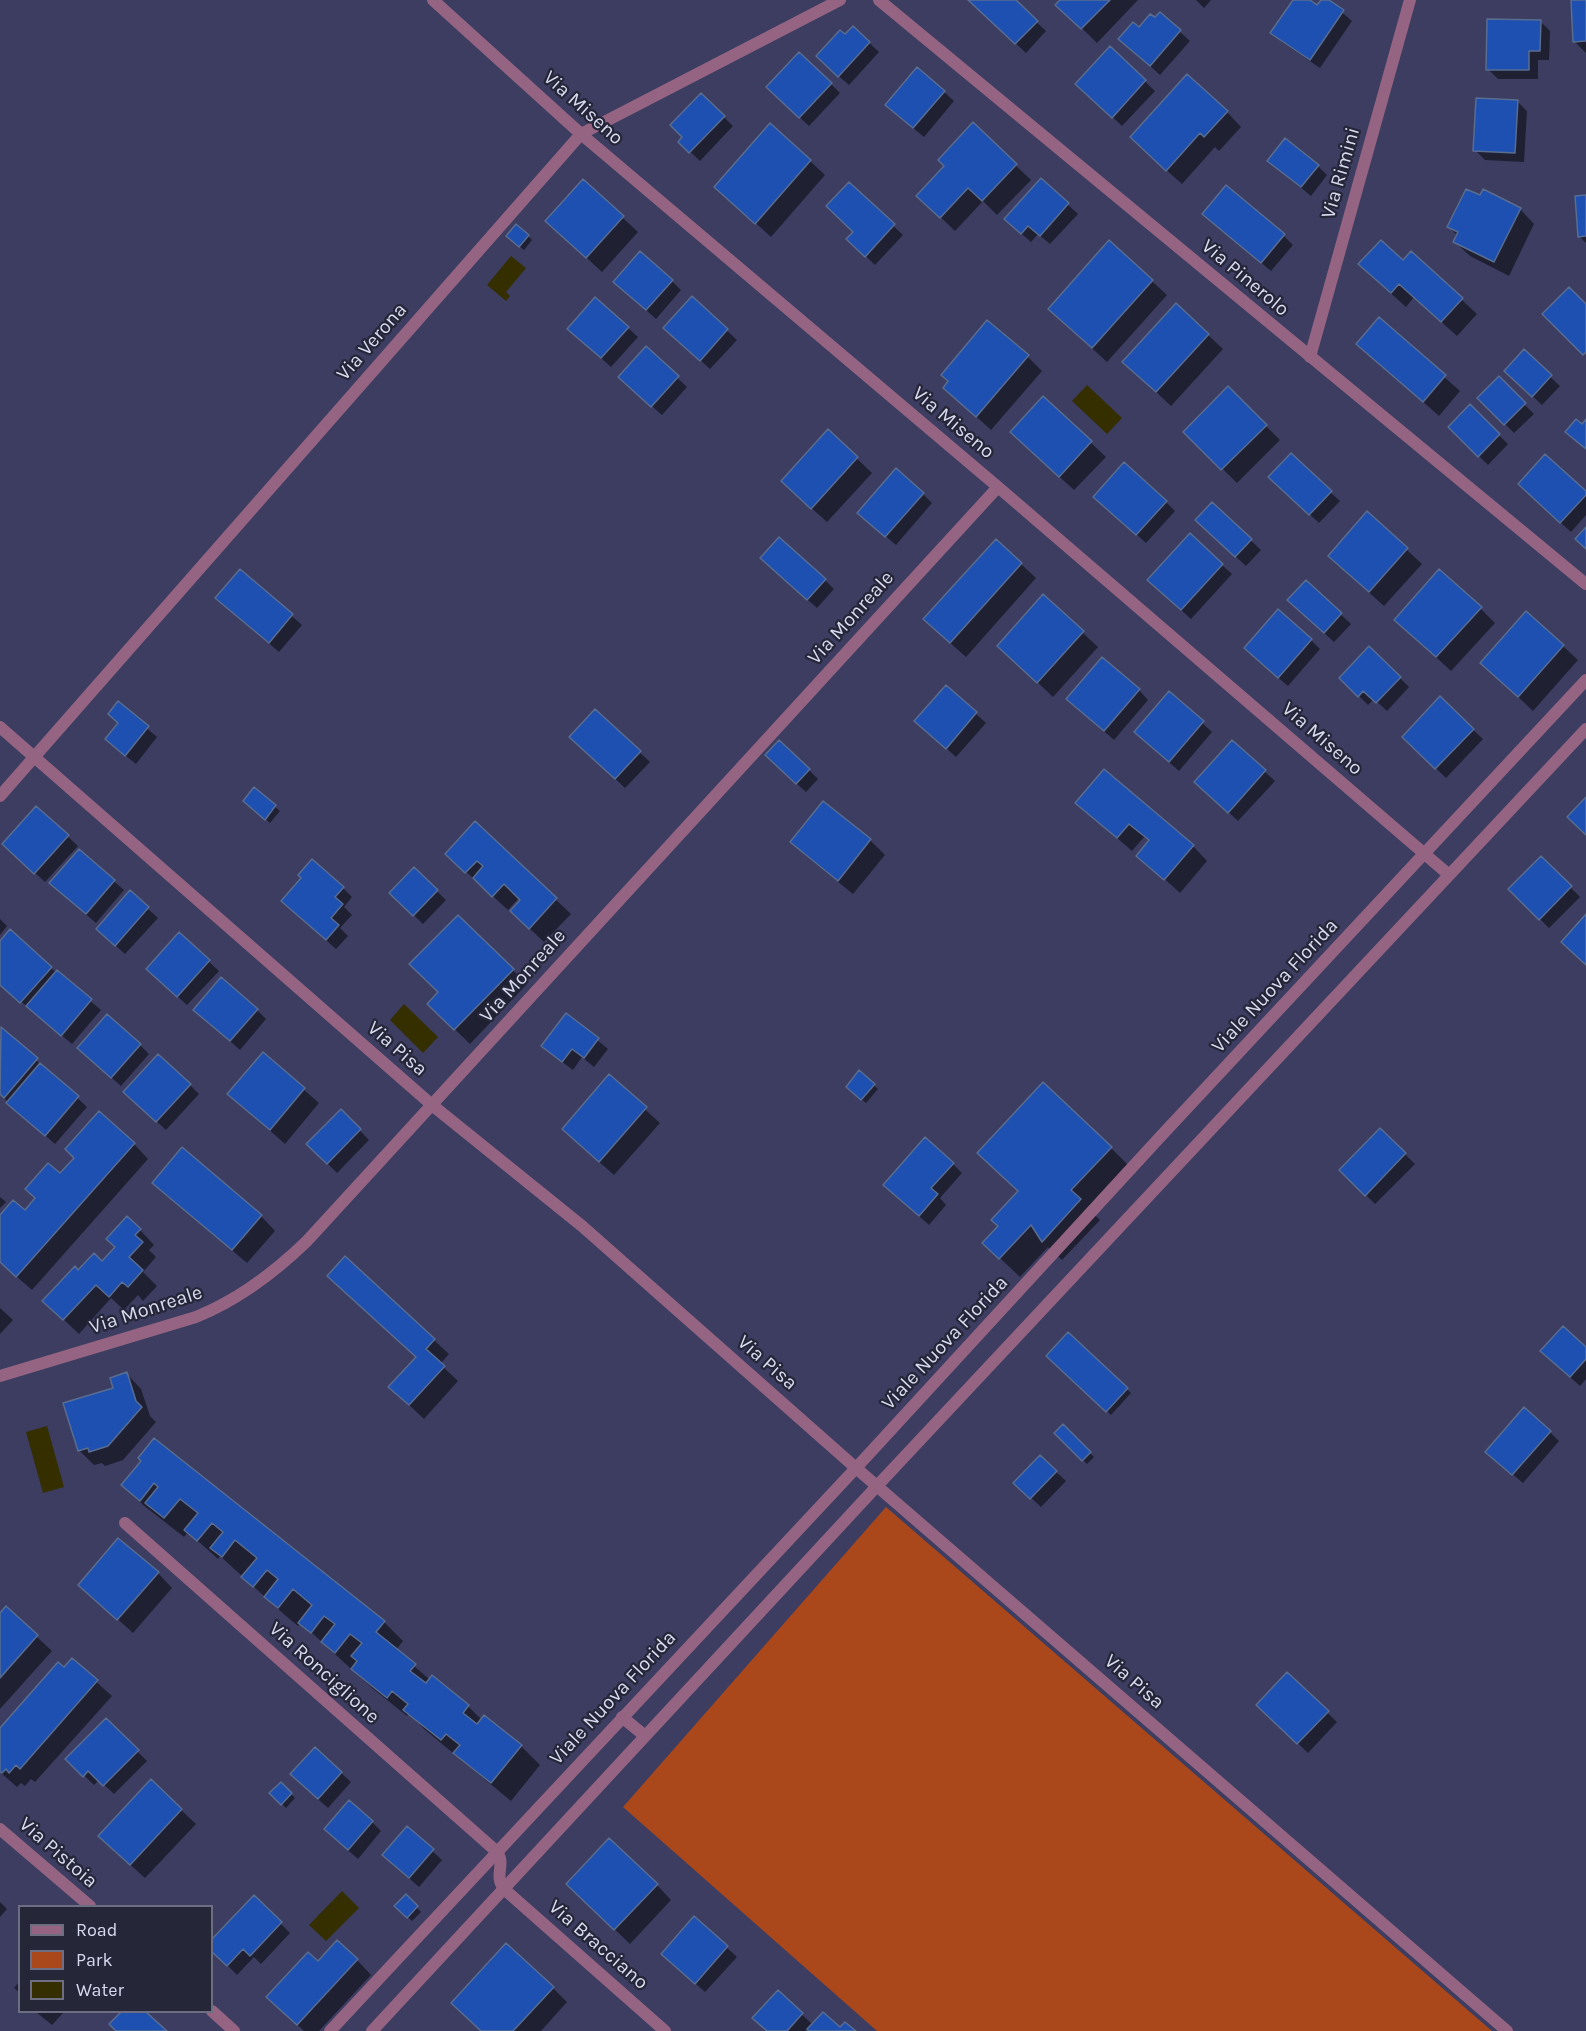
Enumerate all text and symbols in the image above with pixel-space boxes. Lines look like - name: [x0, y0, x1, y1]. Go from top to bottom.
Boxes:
- street label: Via Miseno: [538, 66, 628, 150]
- street label: Via Rimini: [1317, 125, 1365, 221]
- street label: Via Pinerolo: [1196, 234, 1294, 322]
- street label: Via Verona: [332, 298, 412, 386]
- street label: Via Miseno: [907, 382, 999, 464]
- street label: Via Monreale: [803, 566, 899, 670]
- street label: Via Miseno: [1277, 697, 1367, 781]
- street label: Viale Nuova Florida: [1207, 914, 1343, 1058]
- street label: Via Monreale: [475, 924, 571, 1028]
- street label: Via Pisa: [362, 1016, 432, 1082]
- street label: Viale Nuova Florida: [877, 1271, 1013, 1415]
- street label: Via Monreale: [87, 1280, 205, 1340]
- street label: Via Pisa: [732, 1330, 802, 1396]
- street label: Via Ronciglione: [264, 1617, 384, 1729]
- street label: Viale Nuova Florida: [545, 1626, 681, 1770]
- street label: Via Pisa: [1099, 1649, 1169, 1715]
- street label: Via Pistoia: [14, 1812, 102, 1894]
- street label: Via Bracciano: [543, 1895, 653, 1995]
- legend: [18, 1905, 213, 2013]
- text: Road: [76, 1919, 117, 1941]
- text: Park: [76, 1949, 113, 1971]
- text: Water: [76, 1979, 124, 2001]

